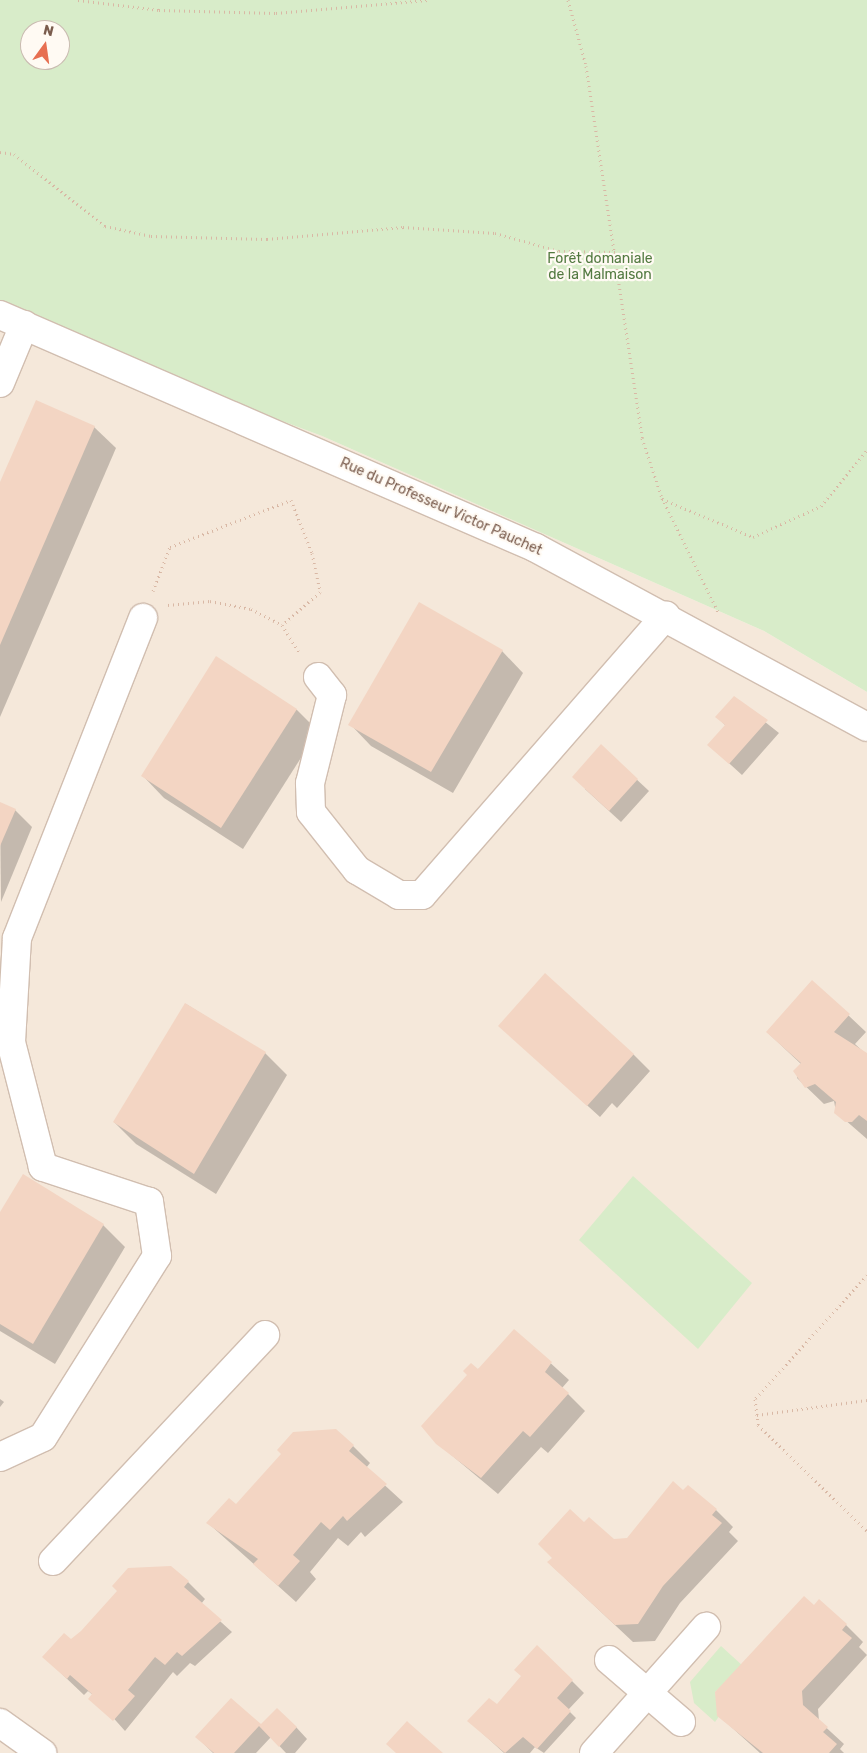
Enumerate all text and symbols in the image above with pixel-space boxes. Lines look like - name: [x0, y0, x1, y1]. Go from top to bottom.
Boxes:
- north arrow: [20, 20, 70, 70]
- text: N: [42, 21, 55, 40]
- park label: Forêt domaniale de la Malmaison: [547, 251, 653, 284]
- street label: Rue du Professeur Victor Pauchet: [337, 454, 545, 560]

